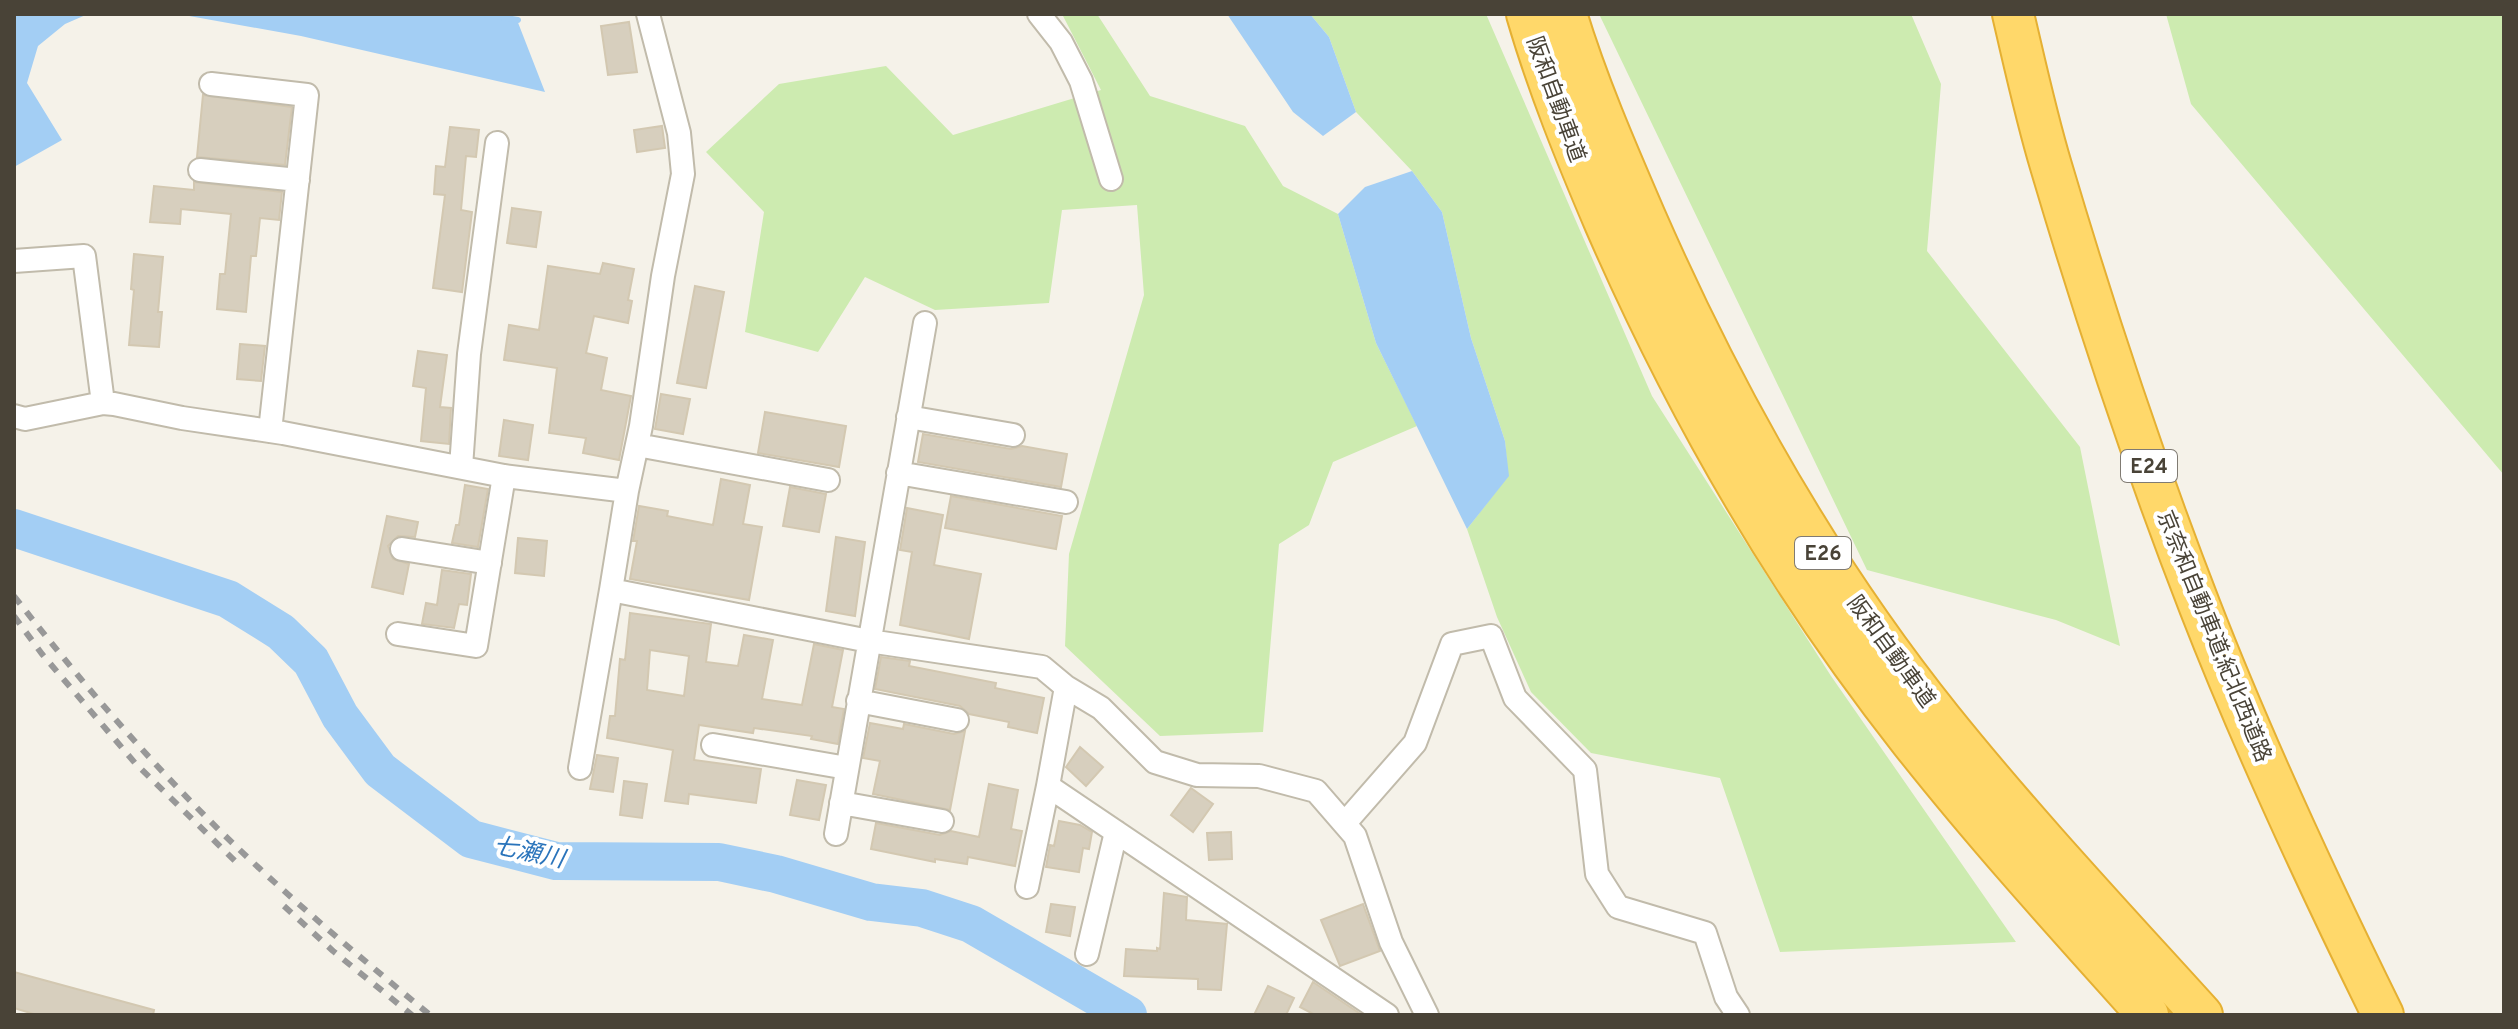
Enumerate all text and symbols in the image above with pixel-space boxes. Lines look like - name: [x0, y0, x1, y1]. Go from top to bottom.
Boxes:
- street label: 阪和自動車道: [1519, 33, 1590, 166]
- road number: E24: [2121, 450, 2177, 482]
- street label: 京奈和自動車道;紀北西道路: [2150, 507, 2276, 767]
- road number: E26: [1795, 537, 1851, 569]
- street label: 阪和自動車道: [1840, 591, 1940, 714]
- water label: 七瀬川: [490, 832, 570, 877]

